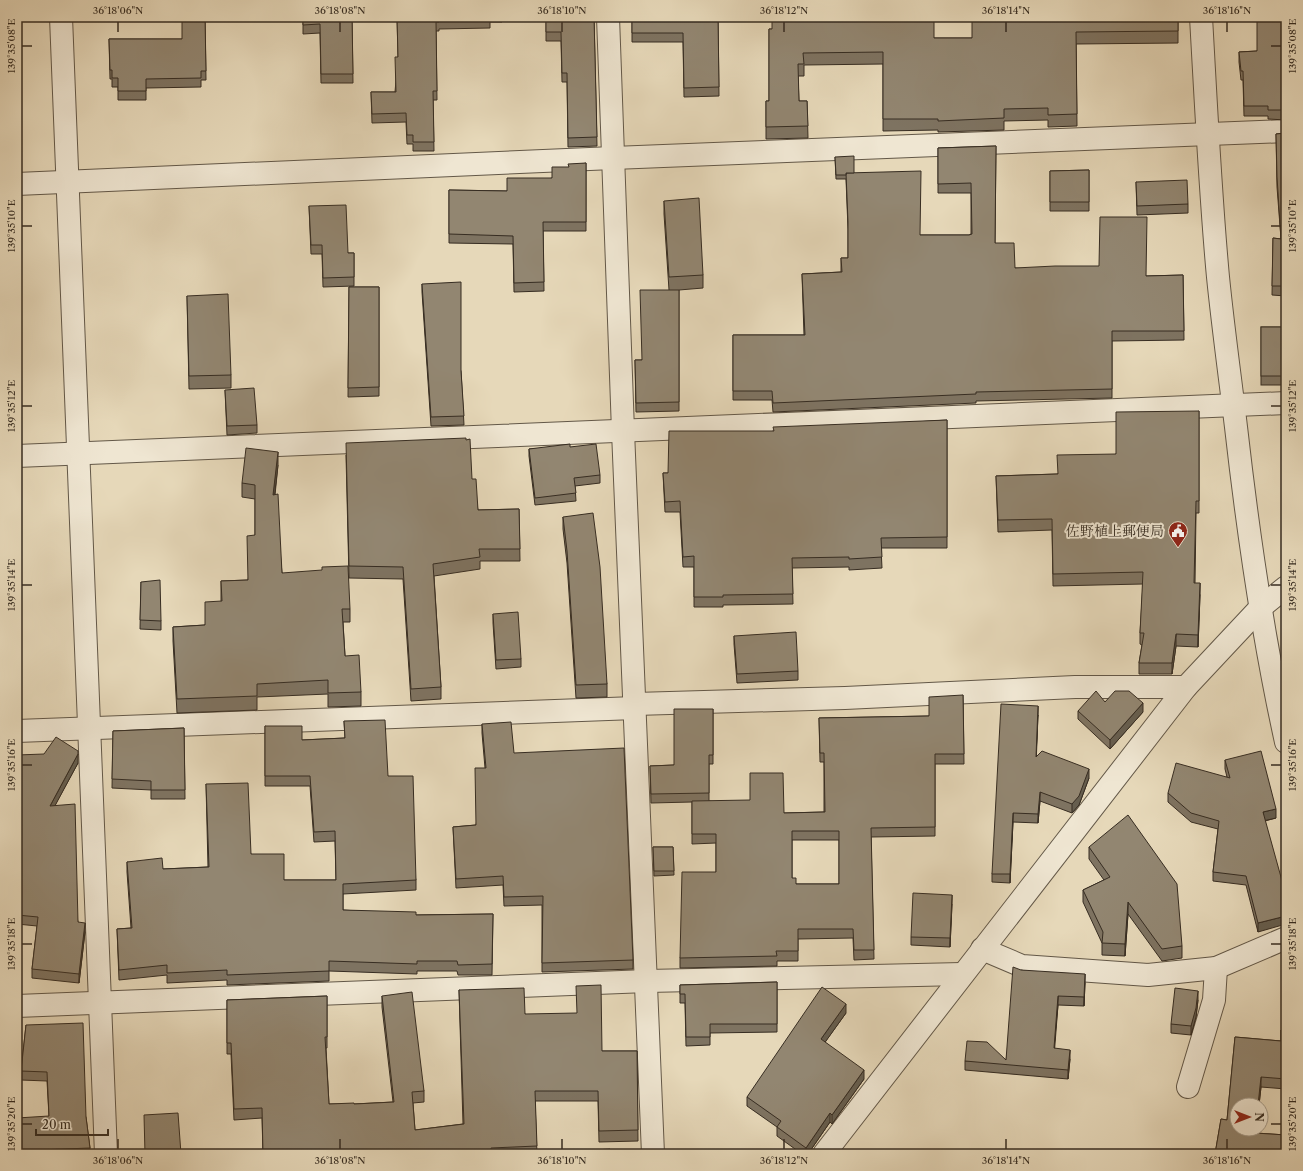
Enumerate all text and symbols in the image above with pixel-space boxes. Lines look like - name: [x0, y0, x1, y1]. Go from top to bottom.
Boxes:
- text: 36°18'06"N: [93, 4, 143, 17]
- text: 36°18'08"N: [315, 4, 366, 17]
- text: 36°18'10"N: [537, 4, 587, 17]
- text: 36°18'12"N: [760, 4, 808, 17]
- text: 36°18'14"N: [982, 4, 1030, 17]
- text: 36°18'16"N: [1203, 4, 1251, 17]
- text: 139°35'08"E: [5, 18, 18, 73]
- text: 139°35'08"E: [1286, 18, 1299, 73]
- text: 139°35'10"E: [5, 199, 18, 253]
- text: 139°35'10"E: [1286, 199, 1299, 253]
- text: 139°35'12"E: [5, 380, 18, 432]
- text: 139°35'12"E: [1286, 380, 1299, 432]
- public building icon: 佐野植上郵便局: [1167, 520, 1189, 548]
- place label: 佐野植上郵便局: [1066, 522, 1164, 540]
- text: 139°35'14"E: [5, 559, 18, 611]
- text: 139°35'14"E: [1286, 559, 1299, 611]
- text: 139°35'16"E: [5, 739, 18, 791]
- text: 139°35'16"E: [1286, 739, 1299, 791]
- text: 139°35'18"E: [5, 918, 18, 970]
- text: 139°35'18"E: [1286, 918, 1299, 970]
- text: 139°35'20"E: [5, 1097, 18, 1151]
- north arrow: [1229, 1097, 1269, 1137]
- text: 139°35'20"E: [1286, 1097, 1299, 1151]
- scale bar: [36, 1111, 108, 1137]
- text: N: [1252, 1112, 1266, 1122]
- text: 20 m: [42, 1117, 71, 1132]
- text: 36°18'06"N: [93, 1154, 143, 1167]
- text: 36°18'08"N: [315, 1154, 366, 1167]
- text: 36°18'10"N: [537, 1154, 587, 1167]
- text: 36°18'12"N: [760, 1154, 808, 1167]
- text: 36°18'14"N: [982, 1154, 1030, 1167]
- text: 36°18'16"N: [1203, 1154, 1251, 1167]

